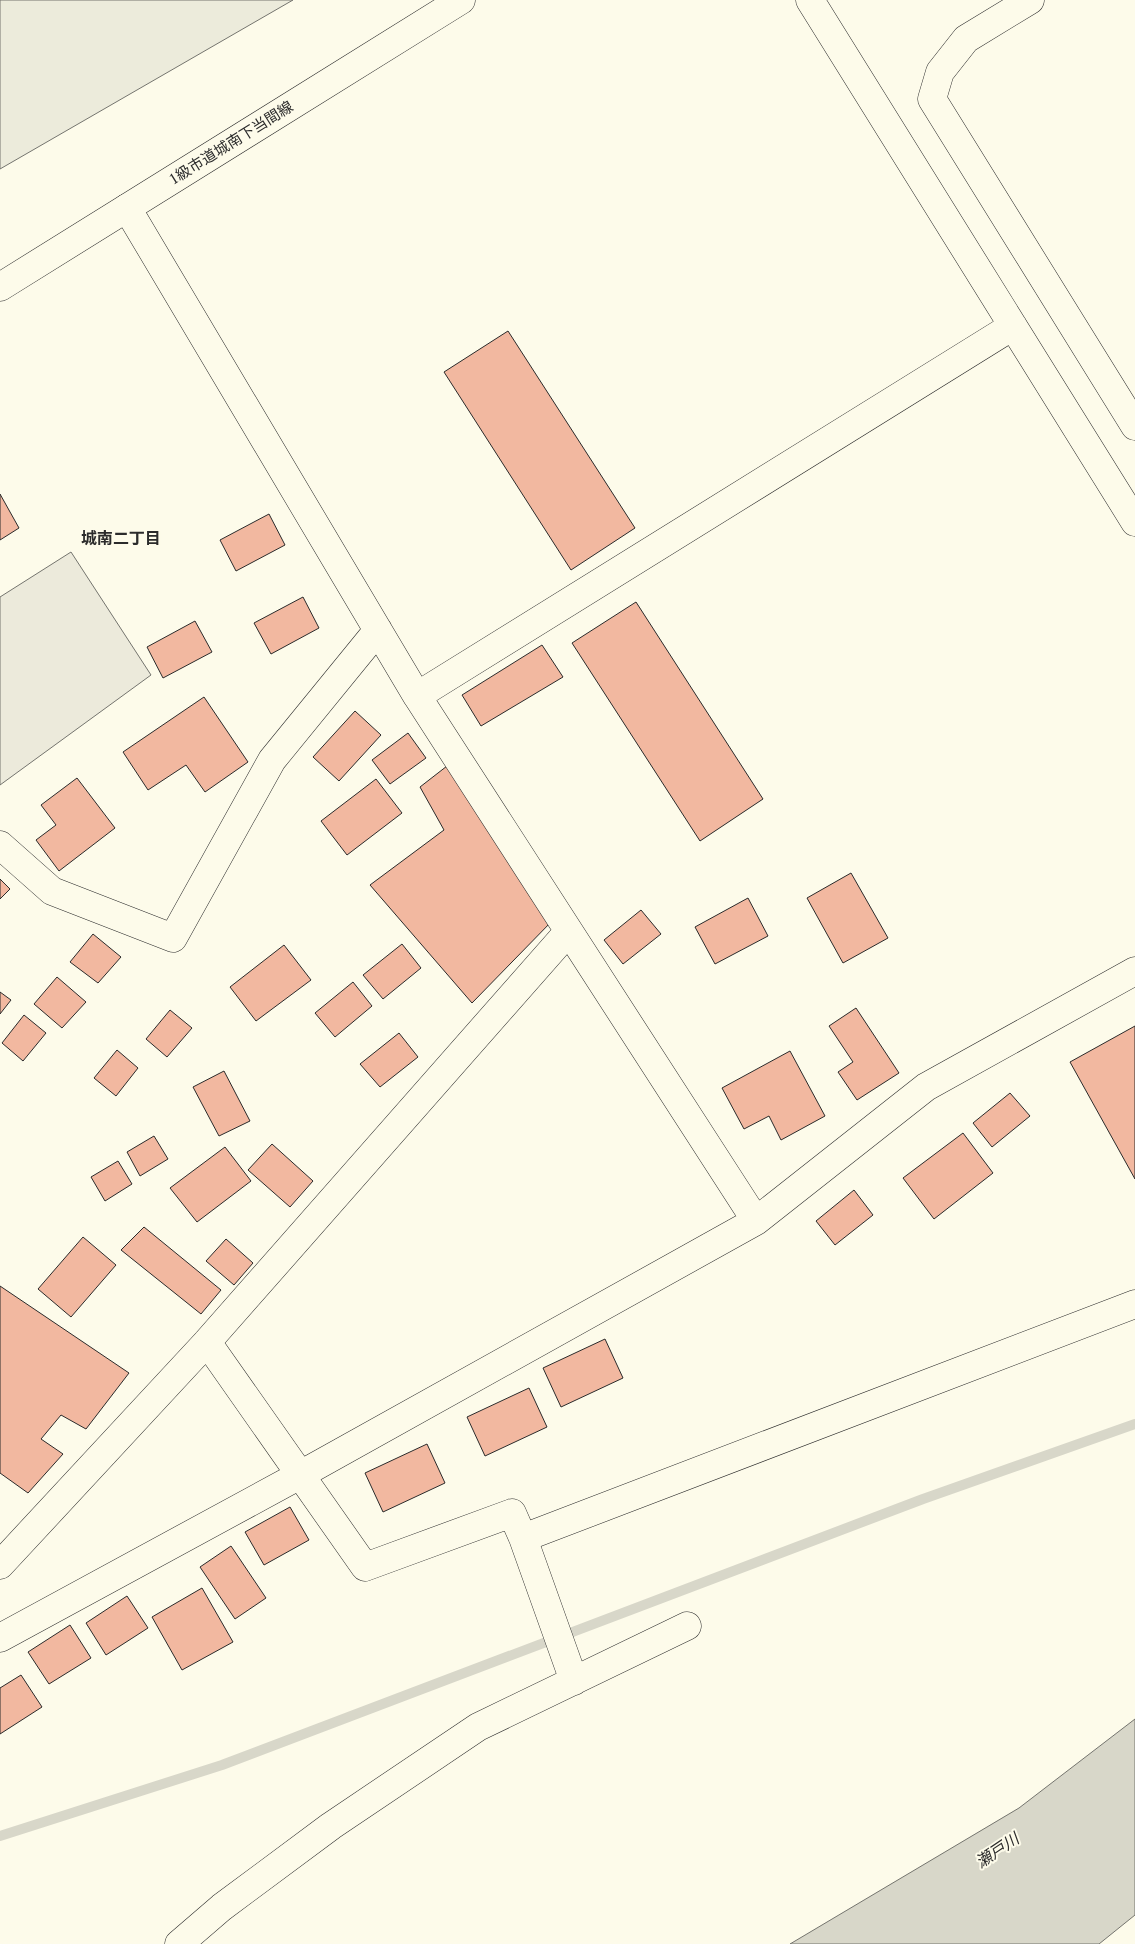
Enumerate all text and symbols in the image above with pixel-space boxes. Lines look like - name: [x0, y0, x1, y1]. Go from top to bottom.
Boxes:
- street label: 1級市道城南下当間線: [165, 96, 296, 189]
- district label: 城南二丁目: [81, 527, 161, 549]
- water label: 瀬戸川: [971, 1826, 1025, 1873]

